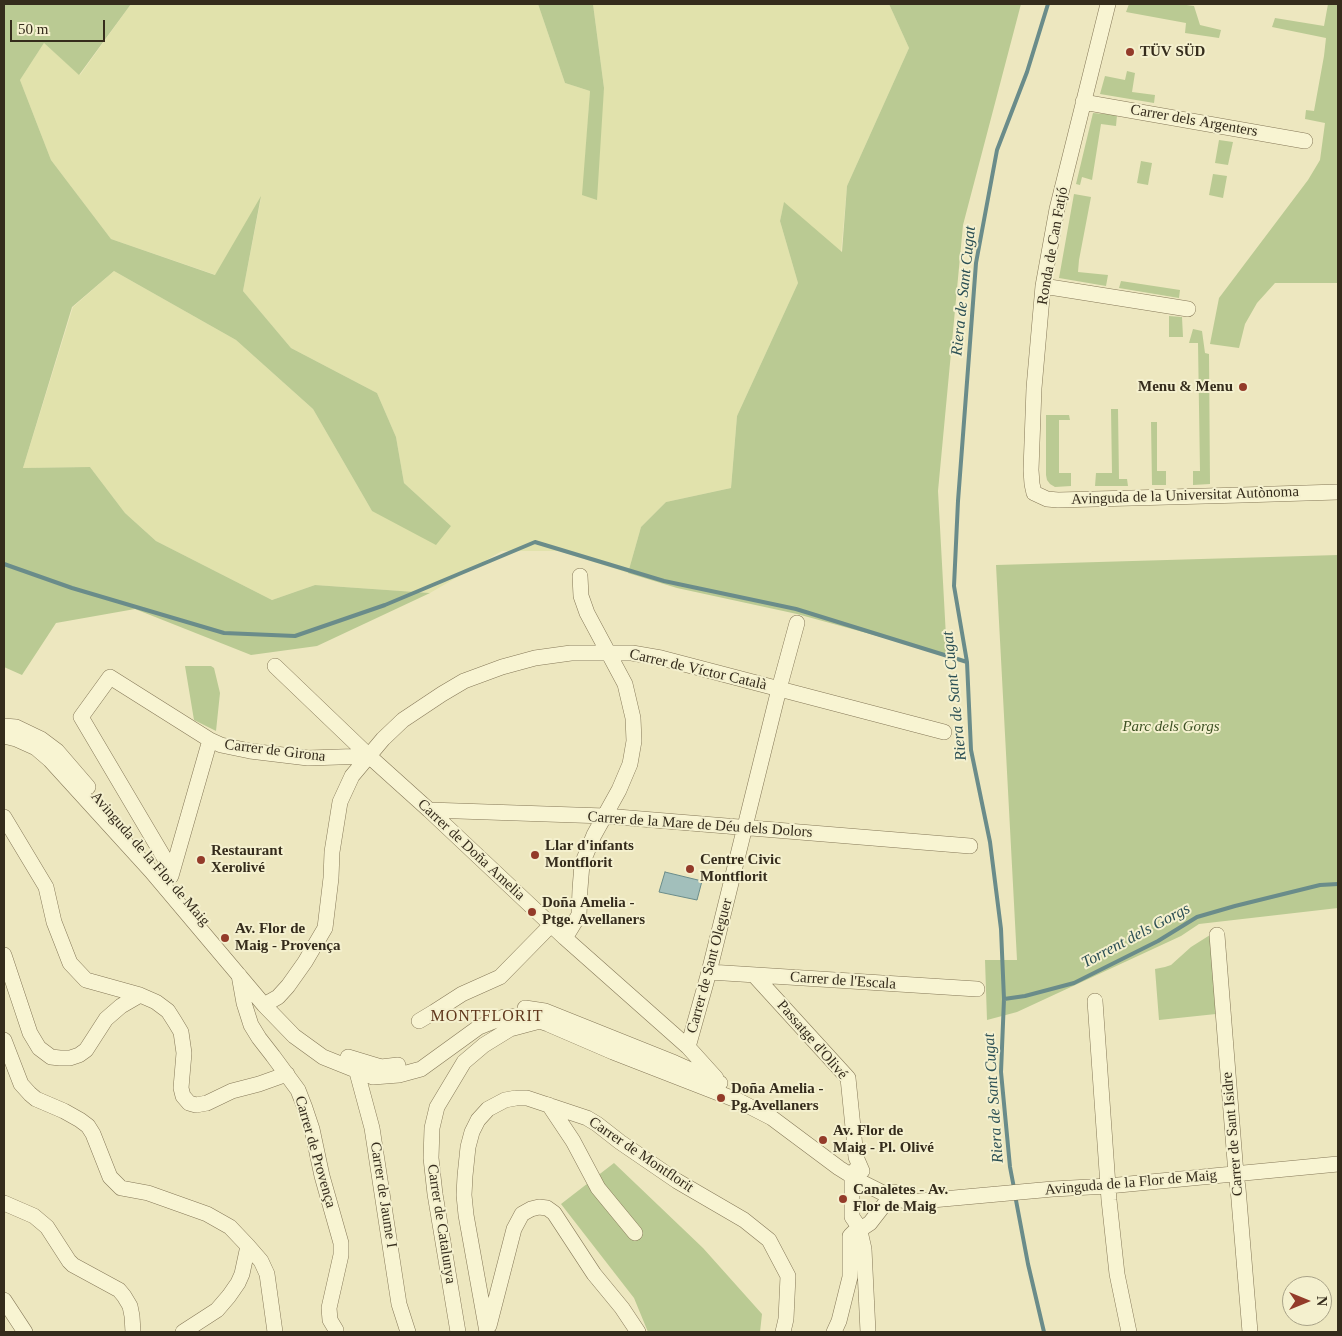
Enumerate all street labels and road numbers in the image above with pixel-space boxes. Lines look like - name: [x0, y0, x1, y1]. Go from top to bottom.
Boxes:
- street label: Carrer dels Argenters: [1129, 101, 1259, 141]
- street label: Ronda de Can Fatjó: [1034, 186, 1072, 306]
- street label: Avinguda de la Universitat Autònoma: [1071, 483, 1299, 509]
- street label: Carrer de Víctor Català: [628, 645, 768, 695]
- street label: Carrer de Girona: [223, 736, 327, 766]
- street label: Avinguda de la Flor de Maig: [87, 788, 213, 930]
- street label: Carrer de Doña Amelia: [414, 796, 528, 904]
- street label: Carrer de la Mare de Déu dels Dolors: [587, 808, 813, 842]
- street label: Carrer de Sant Oleguer: [683, 897, 737, 1035]
- street label: Carrer de l'Escala: [790, 968, 896, 994]
- street label: Passatge d'Olivé: [773, 997, 851, 1083]
- street label: Carrer de Sant Isidre: [1219, 1071, 1247, 1197]
- street label: Carrer de Provença: [290, 1094, 340, 1210]
- street label: Carrer de Montflorit: [585, 1113, 697, 1197]
- street label: Carrer de Jaume I: [366, 1141, 400, 1249]
- street label: Carrer de Catalunya: [423, 1163, 459, 1285]
- street label: Avinguda de la Flor de Maig: [1044, 1167, 1218, 1199]

